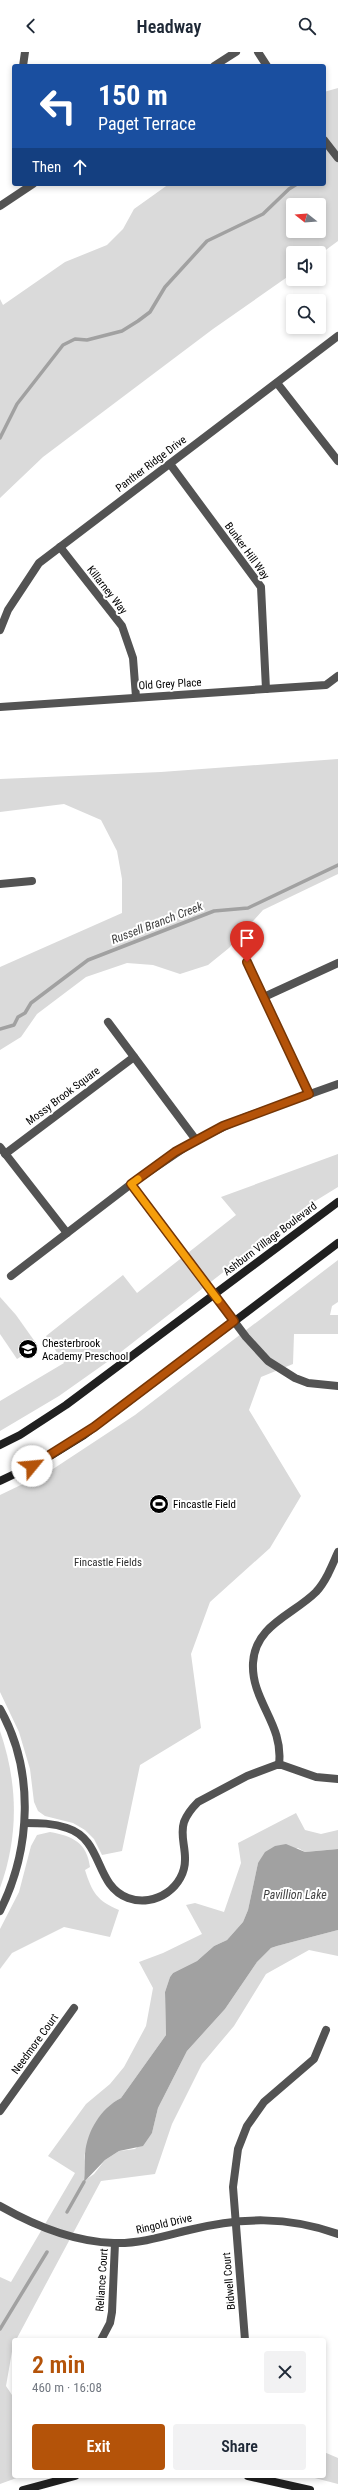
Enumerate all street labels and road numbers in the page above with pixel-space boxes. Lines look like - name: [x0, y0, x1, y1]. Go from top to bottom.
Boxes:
- street label: Panther Ridge Drive: [113, 433, 189, 495]
- street label: Bunker Hill Way: [222, 520, 272, 582]
- street label: Killarney Way: [84, 563, 130, 617]
- street label: Old Grey Place: [138, 676, 202, 692]
- street label: Mossy Brook Square: [24, 1064, 102, 1128]
- street label: Ashburn Village Boulevard: [221, 1200, 319, 1278]
- street label: Needmore Court: [9, 2011, 61, 2077]
- street label: Ringold Drive: [135, 2211, 193, 2237]
- street label: Reliance Court: [93, 2248, 111, 2312]
- street label: Bidwell Court: [220, 2252, 238, 2310]

